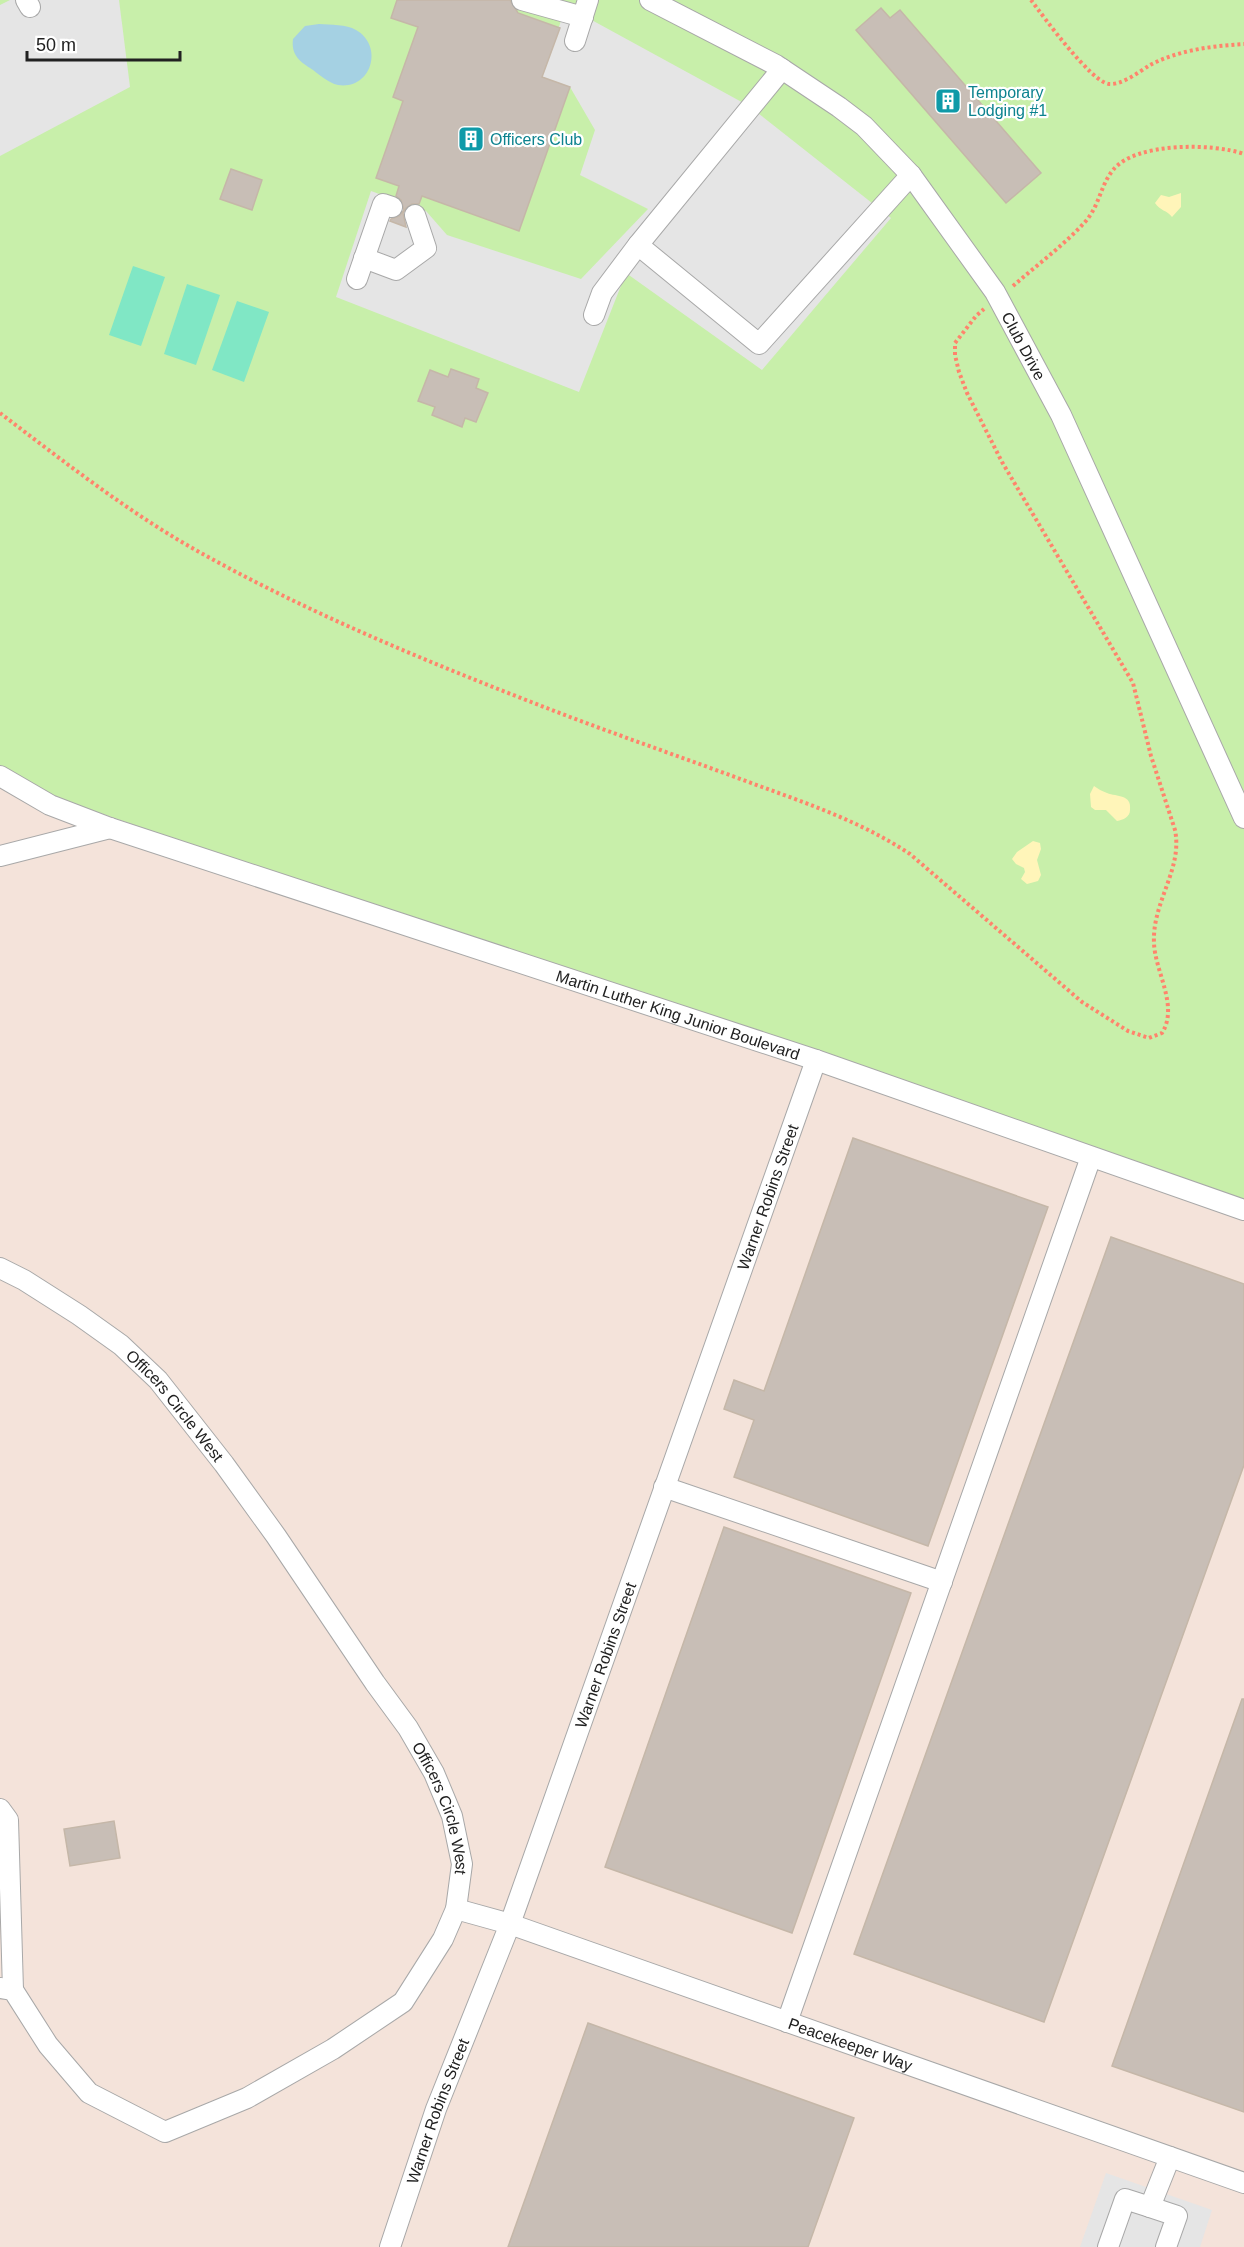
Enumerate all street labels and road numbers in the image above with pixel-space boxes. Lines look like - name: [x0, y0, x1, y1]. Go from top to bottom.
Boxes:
- street label: Club Drive: [998, 309, 1049, 383]
- street label: Martin Luther King Junior Boulevard: [554, 967, 802, 1063]
- street label: Warner Robins Street: [734, 1121, 802, 1272]
- street label: Officers Circle West: [123, 1347, 227, 1465]
- street label: Warner Robins Street: [572, 1580, 640, 1730]
- street label: Officers Circle West: [409, 1739, 470, 1876]
- street label: Peacekeeper Way: [786, 2015, 914, 2074]
- street label: Warner Robins Street: [404, 2036, 472, 2186]

